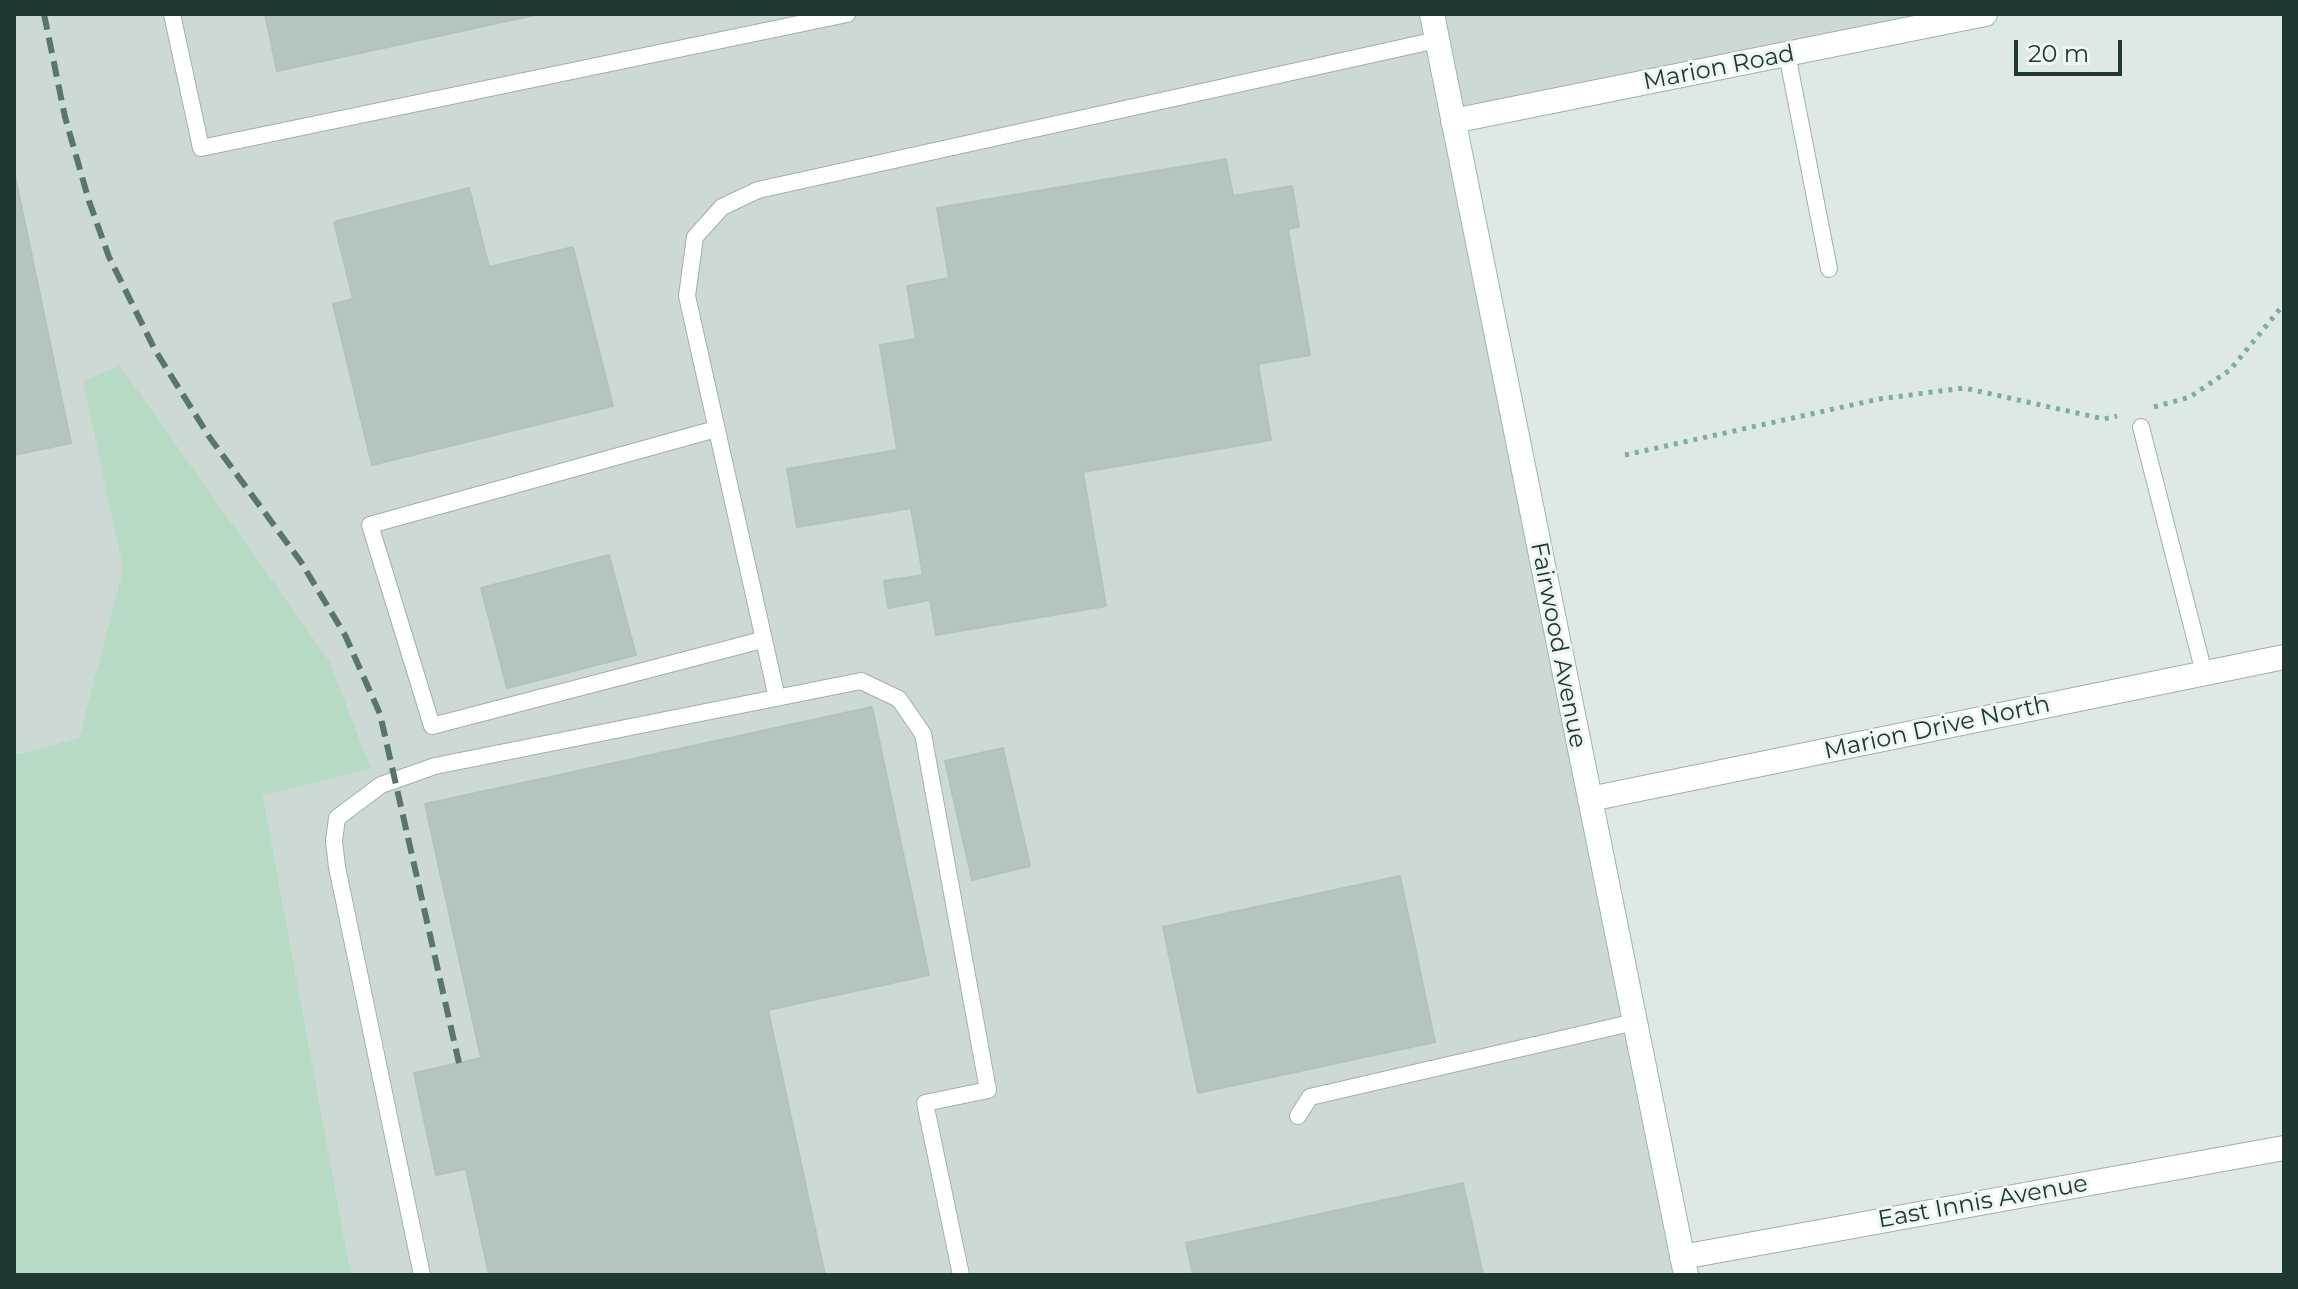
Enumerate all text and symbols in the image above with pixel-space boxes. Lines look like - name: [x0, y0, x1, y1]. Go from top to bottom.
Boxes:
- scale bar: [2018, 24, 2126, 74]
- street label: Marion Road: [1641, 39, 1797, 97]
- text: 20 m: [2028, 39, 2089, 68]
- street label: Fairwood Avenue: [1524, 540, 1592, 750]
- street label: Marion Drive North: [1821, 690, 2053, 766]
- street label: East Innis Avenue: [1876, 1169, 2090, 1235]

